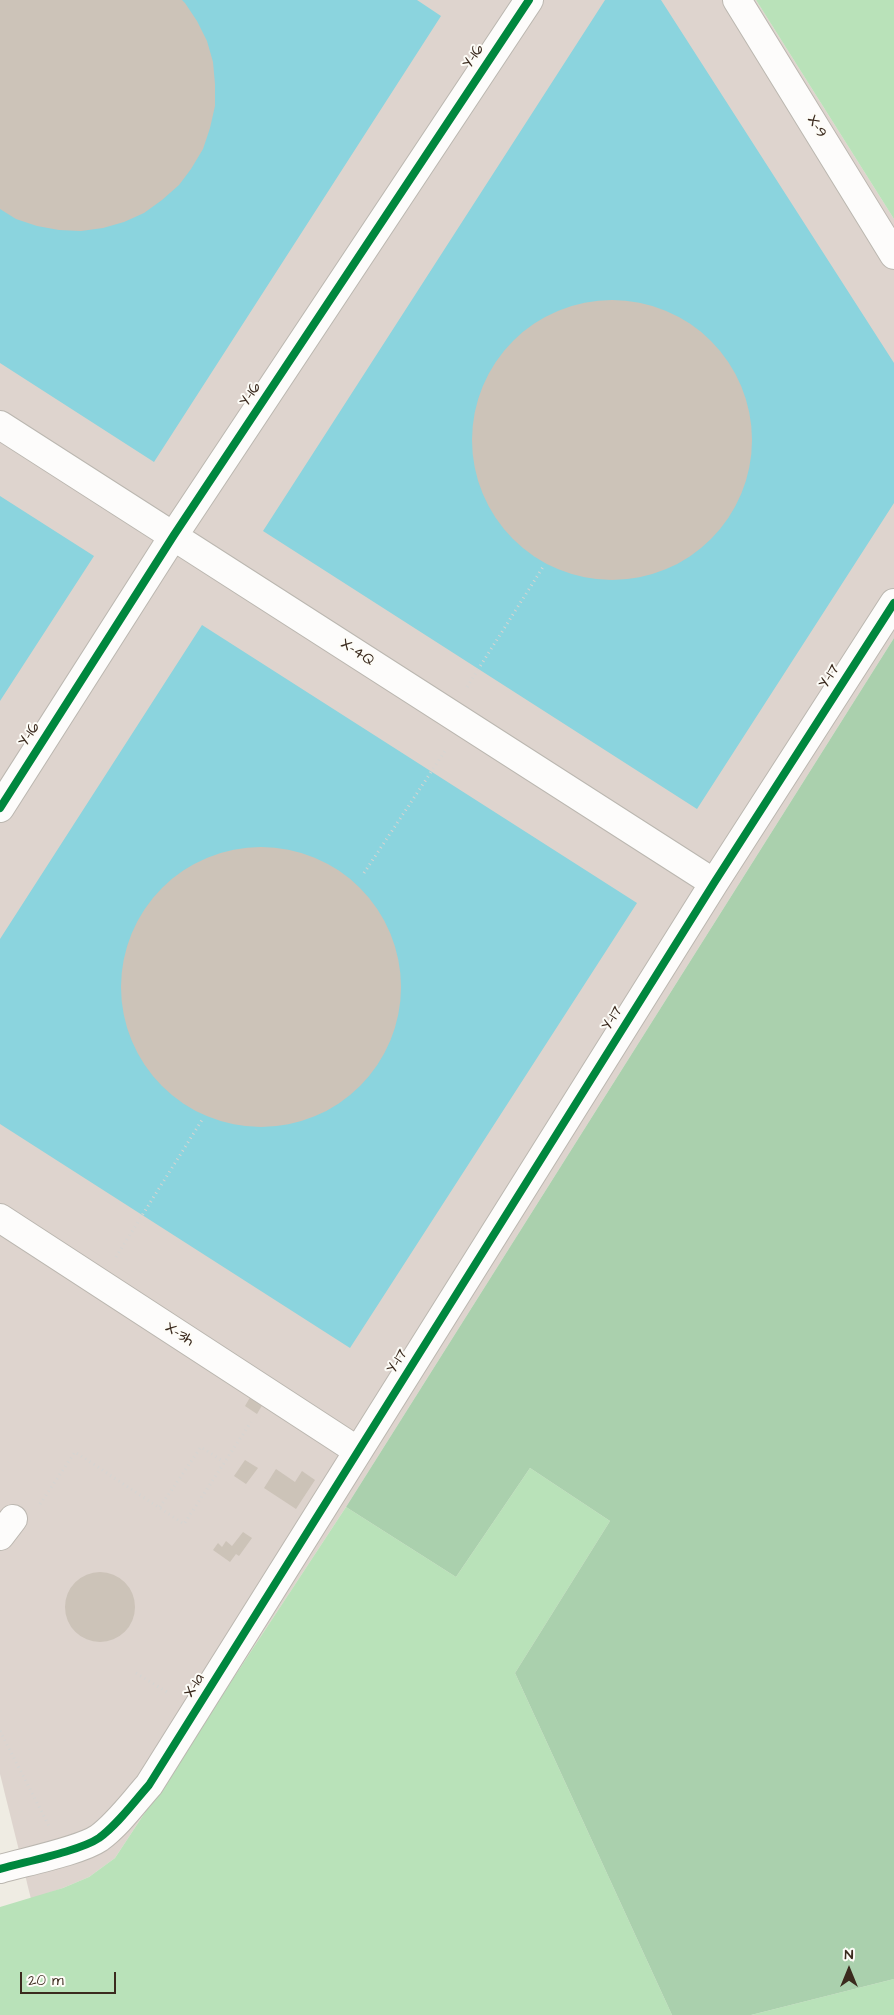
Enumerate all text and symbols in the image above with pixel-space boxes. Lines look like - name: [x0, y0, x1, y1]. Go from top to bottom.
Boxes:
- street label: Y-16: [459, 41, 489, 73]
- street label: X-9: [802, 112, 830, 142]
- street label: Y-16: [236, 379, 266, 411]
- street label: X-4Q: [336, 635, 378, 671]
- street label: Y-17: [815, 661, 845, 693]
- street label: Y-16: [15, 719, 45, 751]
- street label: Y-17: [598, 1003, 628, 1035]
- street label: X-3h: [161, 1319, 197, 1351]
- street label: Y-17: [383, 1346, 413, 1378]
- street label: X-1a: [180, 1670, 210, 1702]
- north arrow: [824, 1945, 874, 1995]
- text: N: [845, 1945, 853, 1965]
- scale bar: [22, 1962, 119, 1994]
- text: 20 m: [28, 1970, 64, 1991]

